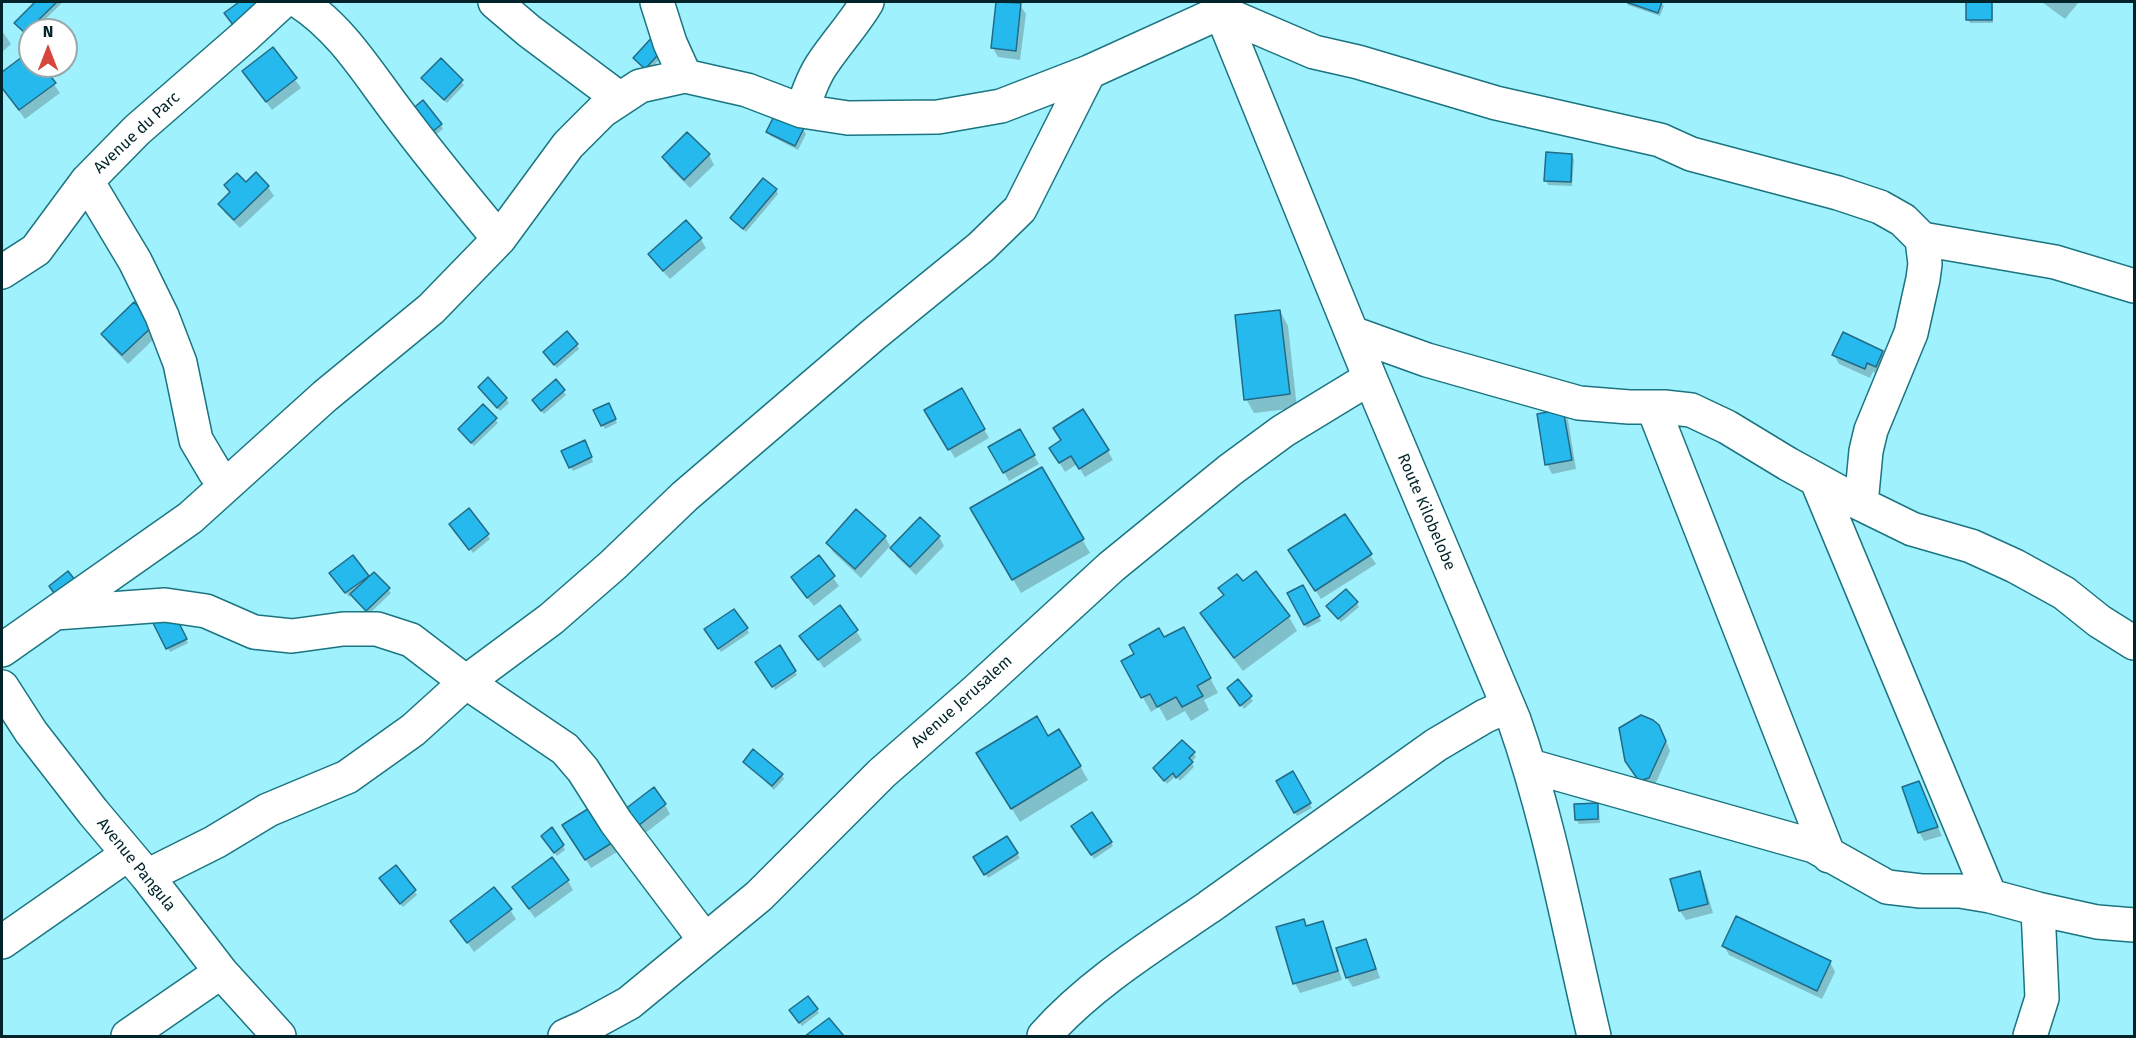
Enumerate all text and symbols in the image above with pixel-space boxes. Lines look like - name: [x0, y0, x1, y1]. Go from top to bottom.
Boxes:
- north arrow: [18, 18, 78, 78]
- text: N: [43, 22, 53, 41]
- street label: Avenue du Parc: [90, 88, 184, 178]
- street label: Route Kilobelobe: [1393, 451, 1459, 573]
- street label: Avenue Jerusalem: [908, 652, 1016, 752]
- street label: Avenue Pangula: [92, 814, 180, 916]

